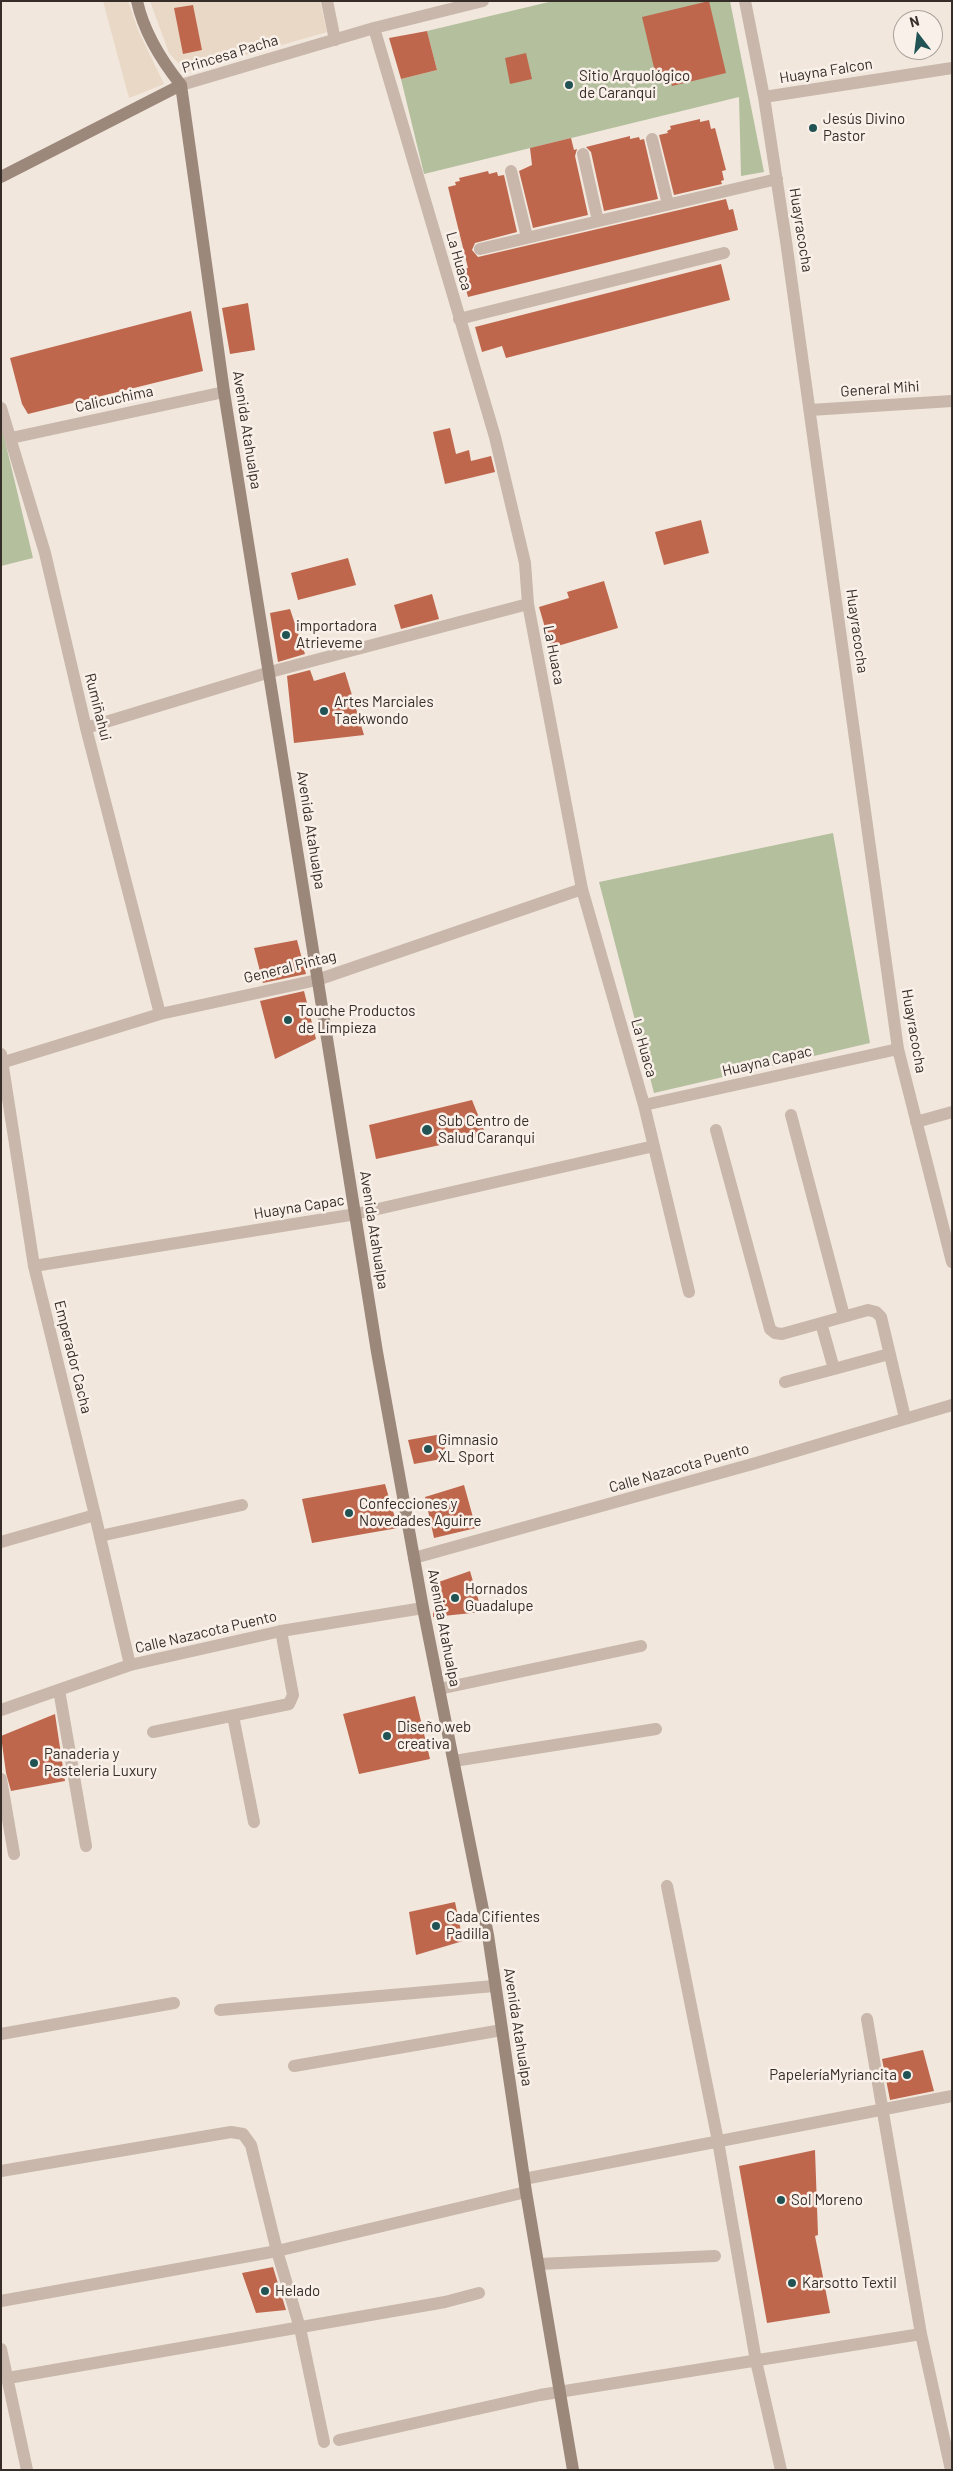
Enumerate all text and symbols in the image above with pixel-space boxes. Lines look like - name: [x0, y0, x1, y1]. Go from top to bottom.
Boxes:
- north arrow: [893, 10, 943, 60]
- text: N: [908, 12, 921, 30]
- street label: Princesa Pacha: [180, 31, 280, 77]
- street label: Huayna Falcon: [778, 55, 874, 87]
- place label: Sitio Arquológico de Caranqui: [579, 67, 690, 102]
- marker: Sitio Arquológico de Caranqui: [563, 79, 575, 91]
- place label: Jesús Divino Pastor: [823, 110, 905, 145]
- marker: Jesús Divino Pastor: [807, 122, 819, 134]
- street label: Huayracocha: [785, 187, 817, 273]
- street label: La Huaca: [442, 230, 476, 292]
- street label: Avenida Atahualpa: [229, 370, 265, 490]
- street label: General Mihi: [840, 377, 920, 401]
- street label: Calicuchima: [73, 382, 155, 416]
- street label: Huayracocha: [842, 588, 872, 674]
- place label: importadora Atrieveme: [296, 617, 377, 652]
- street label: La Huaca: [539, 624, 569, 686]
- marker: importadora Atrieveme: [280, 629, 292, 641]
- street label: Rumiñahui: [81, 671, 115, 743]
- place label: Artes Marciales Taekwondo: [334, 693, 434, 728]
- marker: Artes Marciales Taekwondo: [318, 705, 330, 717]
- street label: Avenida Atahualpa: [293, 770, 329, 890]
- street label: General Pintag: [242, 947, 338, 987]
- street label: Huayracocha: [898, 988, 930, 1074]
- place label: Touche Productos de Limpieza: [298, 1002, 416, 1037]
- marker: Touche Productos de Limpieza: [282, 1014, 294, 1026]
- street label: La Huaca: [627, 1017, 661, 1079]
- street label: Huayna Capac: [720, 1042, 814, 1080]
- place label: Sub Centro de Salud Caranqui: [438, 1112, 535, 1147]
- marker: Sub Centro de Salud Caranqui: [420, 1123, 434, 1137]
- street label: Avenida Atahualpa: [356, 1170, 392, 1290]
- street label: Huayna Capac: [252, 1191, 346, 1223]
- street label: Emperador Cacha: [50, 1299, 96, 1415]
- place label: Gimnasio XL Sport: [438, 1431, 498, 1466]
- street label: Calle Nazacota Puento: [607, 1439, 751, 1497]
- marker: Gimnasio XL Sport: [422, 1443, 434, 1455]
- place label: Confecciones y Novedades Aguirre: [359, 1495, 482, 1530]
- marker: Confecciones y Novedades Aguirre: [343, 1507, 355, 1519]
- street label: Avenida Atahualpa: [424, 1568, 464, 1688]
- place label: Hornados Guadalupe: [465, 1580, 533, 1615]
- marker: Hornados Guadalupe: [449, 1592, 461, 1604]
- street label: Calle Nazacota Puento: [133, 1607, 279, 1657]
- place label: Diseño web creativa: [397, 1718, 471, 1753]
- marker: Diseño web creativa: [381, 1730, 393, 1742]
- place label: Panaderia y Pasteleria Luxury: [44, 1745, 157, 1780]
- marker: Panaderia y Pasteleria Luxury: [28, 1757, 40, 1769]
- place label: Cada Cifientes Padilla: [446, 1908, 540, 1943]
- marker: Cada Cifientes Padilla: [430, 1920, 442, 1932]
- street label: Avenida Atahualpa: [500, 1967, 536, 2087]
- place label: PapeleríaMyriancita: [769, 2066, 897, 2084]
- marker: PapeleríaMyriancita: [901, 2069, 913, 2081]
- place label: Sol Moreno: [791, 2191, 863, 2209]
- marker: Sol Moreno: [775, 2194, 787, 2206]
- place label: Karsotto Textil: [802, 2274, 897, 2292]
- marker: Karsotto Textil: [786, 2277, 798, 2289]
- place label: Helado: [275, 2282, 320, 2300]
- marker: Helado: [259, 2285, 271, 2297]

